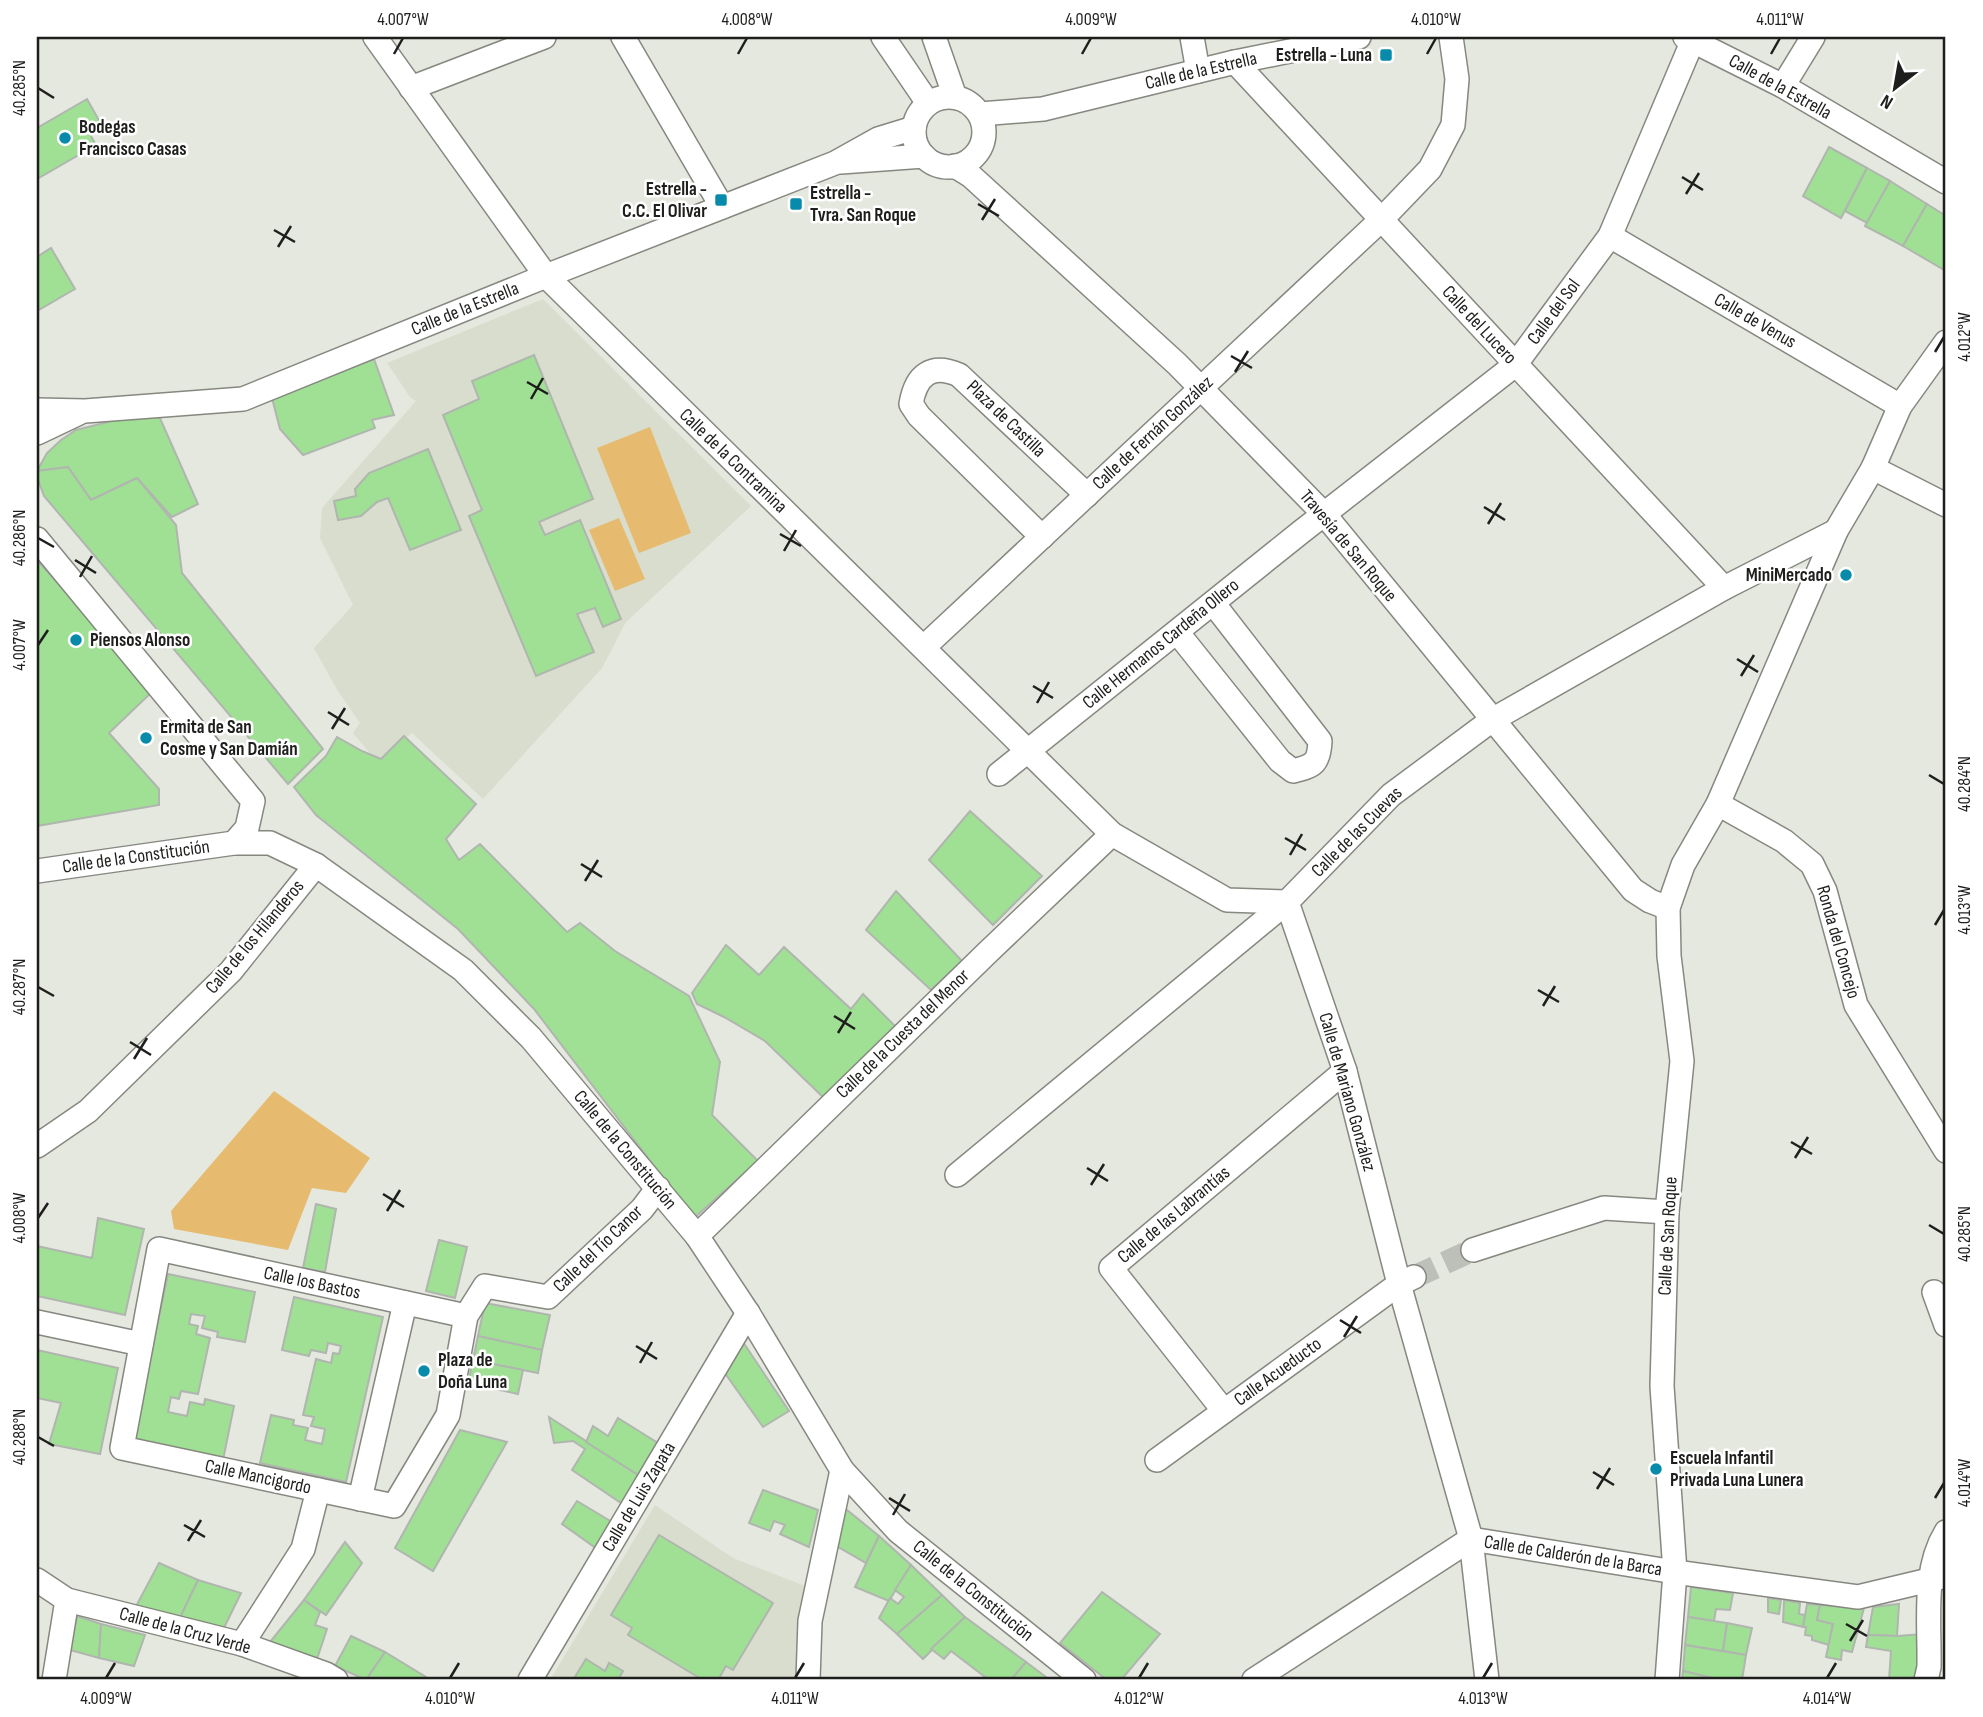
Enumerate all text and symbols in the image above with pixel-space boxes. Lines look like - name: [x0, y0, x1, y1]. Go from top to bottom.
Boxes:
- text: 4.007°W: [377, 9, 429, 30]
- text: 4.008°W: [721, 9, 773, 30]
- text: 4.009°W: [1065, 9, 1117, 30]
- text: 4.010°W: [1411, 9, 1461, 30]
- text: 4.011°W: [1756, 9, 1804, 30]
- place label: Estrella - Luna: [1276, 44, 1372, 67]
- street label: Calle de la Estrella: [1143, 47, 1259, 95]
- marker: Estrella - Luna: [1378, 47, 1394, 63]
- street label: Calle de la Estrella: [1725, 49, 1835, 125]
- north arrow: [1860, 52, 1930, 122]
- text: 40.285°N: [9, 60, 30, 116]
- text: N: [1877, 89, 1897, 114]
- place label: Bodegas Francisco Casas: [79, 116, 187, 161]
- marker: Bodegas Francisco Casas: [57, 130, 73, 146]
- place label: Estrella - C.C. El Olivar: [622, 178, 707, 223]
- place label: Estrella - Tvra. San Roque: [810, 182, 916, 227]
- marker: Estrella - C.C. El Olivar: [713, 192, 729, 208]
- marker: Estrella - Tvra. San Roque: [788, 196, 804, 212]
- street label: Calle del Sol: [1522, 275, 1586, 349]
- street label: Calle de la Estrella: [408, 277, 522, 341]
- street label: Calle del Lucero: [1437, 281, 1521, 369]
- street label: Calle de Venus: [1710, 288, 1800, 354]
- text: 4.012°W: [1954, 312, 1975, 362]
- street label: Calle de Fernán González: [1088, 371, 1218, 495]
- street label: Plaza de Castilla: [962, 376, 1050, 462]
- street label: Calle de la Contramina: [674, 404, 792, 518]
- street label: Travesía de San Roque: [1294, 485, 1402, 607]
- text: 40.286°N: [9, 510, 30, 566]
- place label: MiniMercado: [1746, 564, 1832, 587]
- marker: MiniMercado: [1838, 567, 1854, 583]
- street label: Calle Hermanos Cardeña Ollero: [1078, 574, 1244, 714]
- text: 4.007°W: [9, 619, 30, 671]
- place label: Piensos Alonso: [90, 629, 190, 652]
- marker: Piensos Alonso: [68, 632, 84, 648]
- place label: Ermita de San Cosme y San Damián: [160, 716, 298, 761]
- marker: Ermita de San Cosme y San Damián: [138, 730, 154, 746]
- text: 40.284°N: [1954, 756, 1975, 812]
- street label: Calle de las Cuevas: [1307, 782, 1407, 882]
- street label: Calle de la Constitución: [61, 835, 211, 879]
- street label: Calle de los Hilanderos: [201, 875, 309, 999]
- street label: Ronda del Concejo: [1811, 883, 1865, 1001]
- text: 4.013°W: [1954, 885, 1975, 935]
- text: 40.287°N: [9, 959, 30, 1015]
- street label: Calle de la Cuesta del Menor: [832, 964, 975, 1104]
- street label: Calle de Mariano González: [1313, 1010, 1381, 1174]
- street label: Calle de la Constitución: [568, 1086, 682, 1214]
- street label: Calle de las Labrantías: [1113, 1161, 1235, 1269]
- street label: Calle de San Roque: [1653, 1176, 1683, 1296]
- text: 4.008°W: [9, 1192, 30, 1244]
- street label: Calle del Tío Canor: [548, 1200, 648, 1298]
- text: 40.285°N: [1954, 1206, 1975, 1262]
- street label: Calle los Bastos: [262, 1262, 363, 1304]
- street label: Calle Acueducto: [1230, 1333, 1326, 1411]
- place label: Plaza de Doña Luna: [438, 1349, 507, 1394]
- marker: Plaza de Doña Luna: [416, 1363, 432, 1379]
- text: 40.288°N: [9, 1409, 30, 1465]
- street label: Calle de Luis Zapata: [597, 1438, 681, 1556]
- place label: Escuela Infantil Privada Luna Lunera: [1670, 1447, 1803, 1492]
- street label: Calle Mancigordo: [203, 1455, 313, 1499]
- text: 4.014°W: [1954, 1458, 1975, 1507]
- marker: Escuela Infantil Privada Luna Lunera: [1648, 1461, 1664, 1477]
- street label: Calle de Calderón de la Barca: [1482, 1531, 1664, 1581]
- street label: Calle de la Constitución: [908, 1535, 1038, 1647]
- street label: Calle de la Cruz Verde: [117, 1602, 253, 1660]
- text: 4.009°W: [80, 1688, 132, 1709]
- text: 4.010°W: [425, 1688, 475, 1709]
- text: 4.011°W: [771, 1688, 819, 1709]
- text: 4.012°W: [1114, 1688, 1164, 1709]
- text: 4.013°W: [1458, 1688, 1508, 1709]
- text: 4.014°W: [1803, 1688, 1852, 1709]

